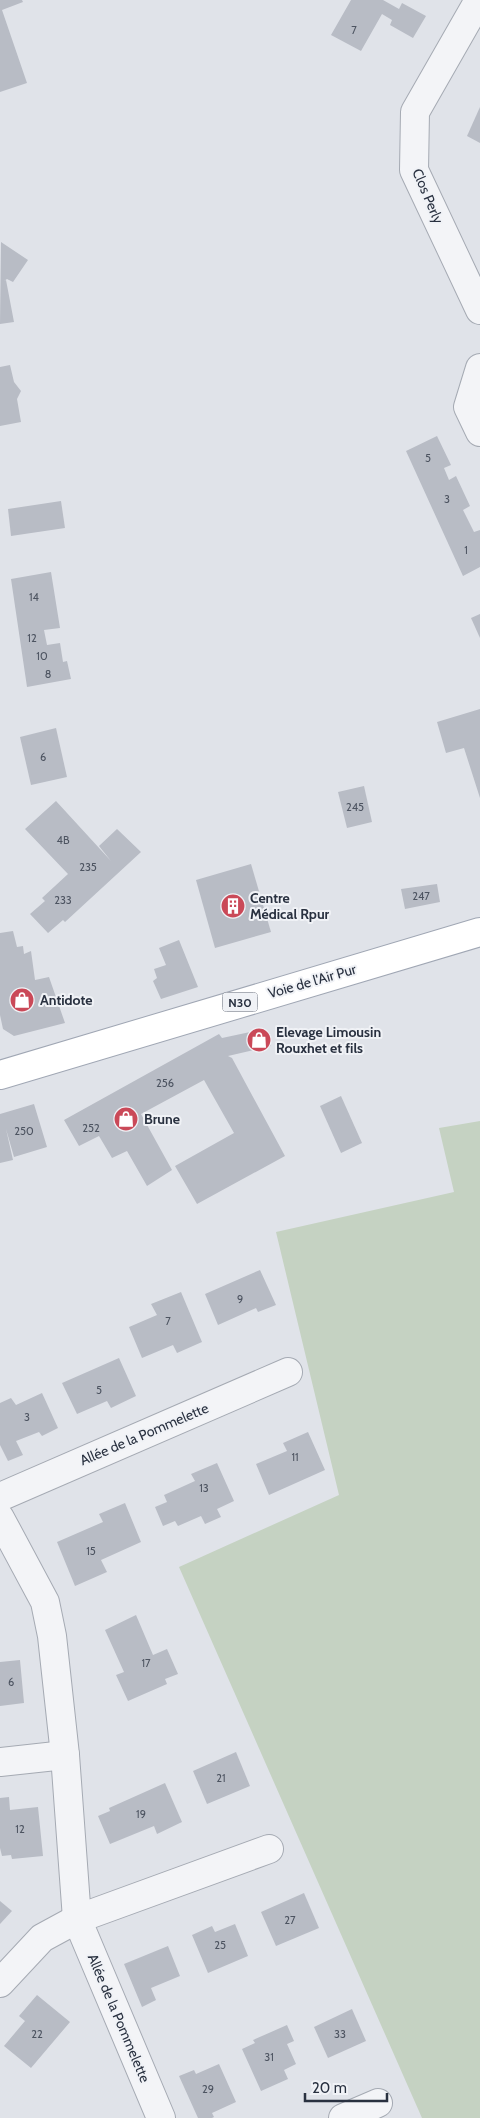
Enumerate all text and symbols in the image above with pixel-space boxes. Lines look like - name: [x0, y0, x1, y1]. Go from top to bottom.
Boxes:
- house number: 7: [351, 23, 357, 37]
- street label: Clos Perly: [408, 166, 448, 226]
- house number: 5: [425, 451, 431, 465]
- house number: 3: [444, 492, 450, 506]
- house number: 1: [464, 543, 468, 557]
- house number: 14: [29, 590, 40, 604]
- house number: 12: [27, 631, 37, 645]
- house number: 10: [36, 649, 48, 663]
- house number: 8: [45, 667, 51, 681]
- house number: 6: [40, 750, 46, 764]
- house number: 245: [346, 800, 364, 814]
- house number: 4B: [57, 833, 70, 847]
- house number: 235: [79, 860, 97, 874]
- place label: Centre Médical Rpur: [250, 889, 330, 923]
- house number: 247: [412, 889, 430, 903]
- house number: 233: [54, 893, 72, 907]
- building icon: Centre Médical Rpur: [220, 893, 246, 919]
- street label: Voie de l'Air Pur: [266, 960, 359, 1002]
- shop icon: Antidote: [9, 987, 35, 1013]
- place label: Antidote: [40, 991, 93, 1009]
- road number: N30: [222, 992, 258, 1012]
- place label: Elevage Limousin Rouxhet et fils: [276, 1023, 381, 1057]
- shop icon: Elevage Limousin Rouxhet et fils: [246, 1027, 272, 1053]
- house number: 256: [156, 1076, 174, 1090]
- shop icon: Brune: [113, 1106, 139, 1132]
- place label: Brune: [144, 1110, 180, 1128]
- house number: 252: [82, 1121, 100, 1135]
- house number: 250: [14, 1124, 34, 1138]
- house number: 9: [237, 1292, 243, 1306]
- house number: 7: [165, 1314, 171, 1328]
- house number: 5: [96, 1383, 102, 1397]
- street label: Allée de la Pommelette: [77, 1399, 211, 1469]
- house number: 3: [24, 1410, 30, 1424]
- house number: 11: [291, 1450, 299, 1464]
- house number: 13: [199, 1481, 209, 1495]
- house number: 15: [86, 1544, 96, 1558]
- house number: 17: [141, 1656, 151, 1670]
- house number: 6: [8, 1675, 14, 1689]
- house number: 21: [216, 1771, 226, 1785]
- house number: 19: [136, 1807, 146, 1821]
- house number: 12: [15, 1822, 25, 1836]
- house number: 27: [284, 1913, 296, 1927]
- house number: 25: [214, 1938, 226, 1952]
- street label: Allée de la Pommelette: [84, 1951, 154, 2085]
- house number: 22: [31, 2027, 43, 2041]
- house number: 33: [334, 2027, 346, 2041]
- house number: 31: [264, 2050, 274, 2064]
- scale bar: [305, 2070, 388, 2102]
- text: 20 m: [312, 2079, 347, 2097]
- house number: 29: [202, 2082, 214, 2096]

